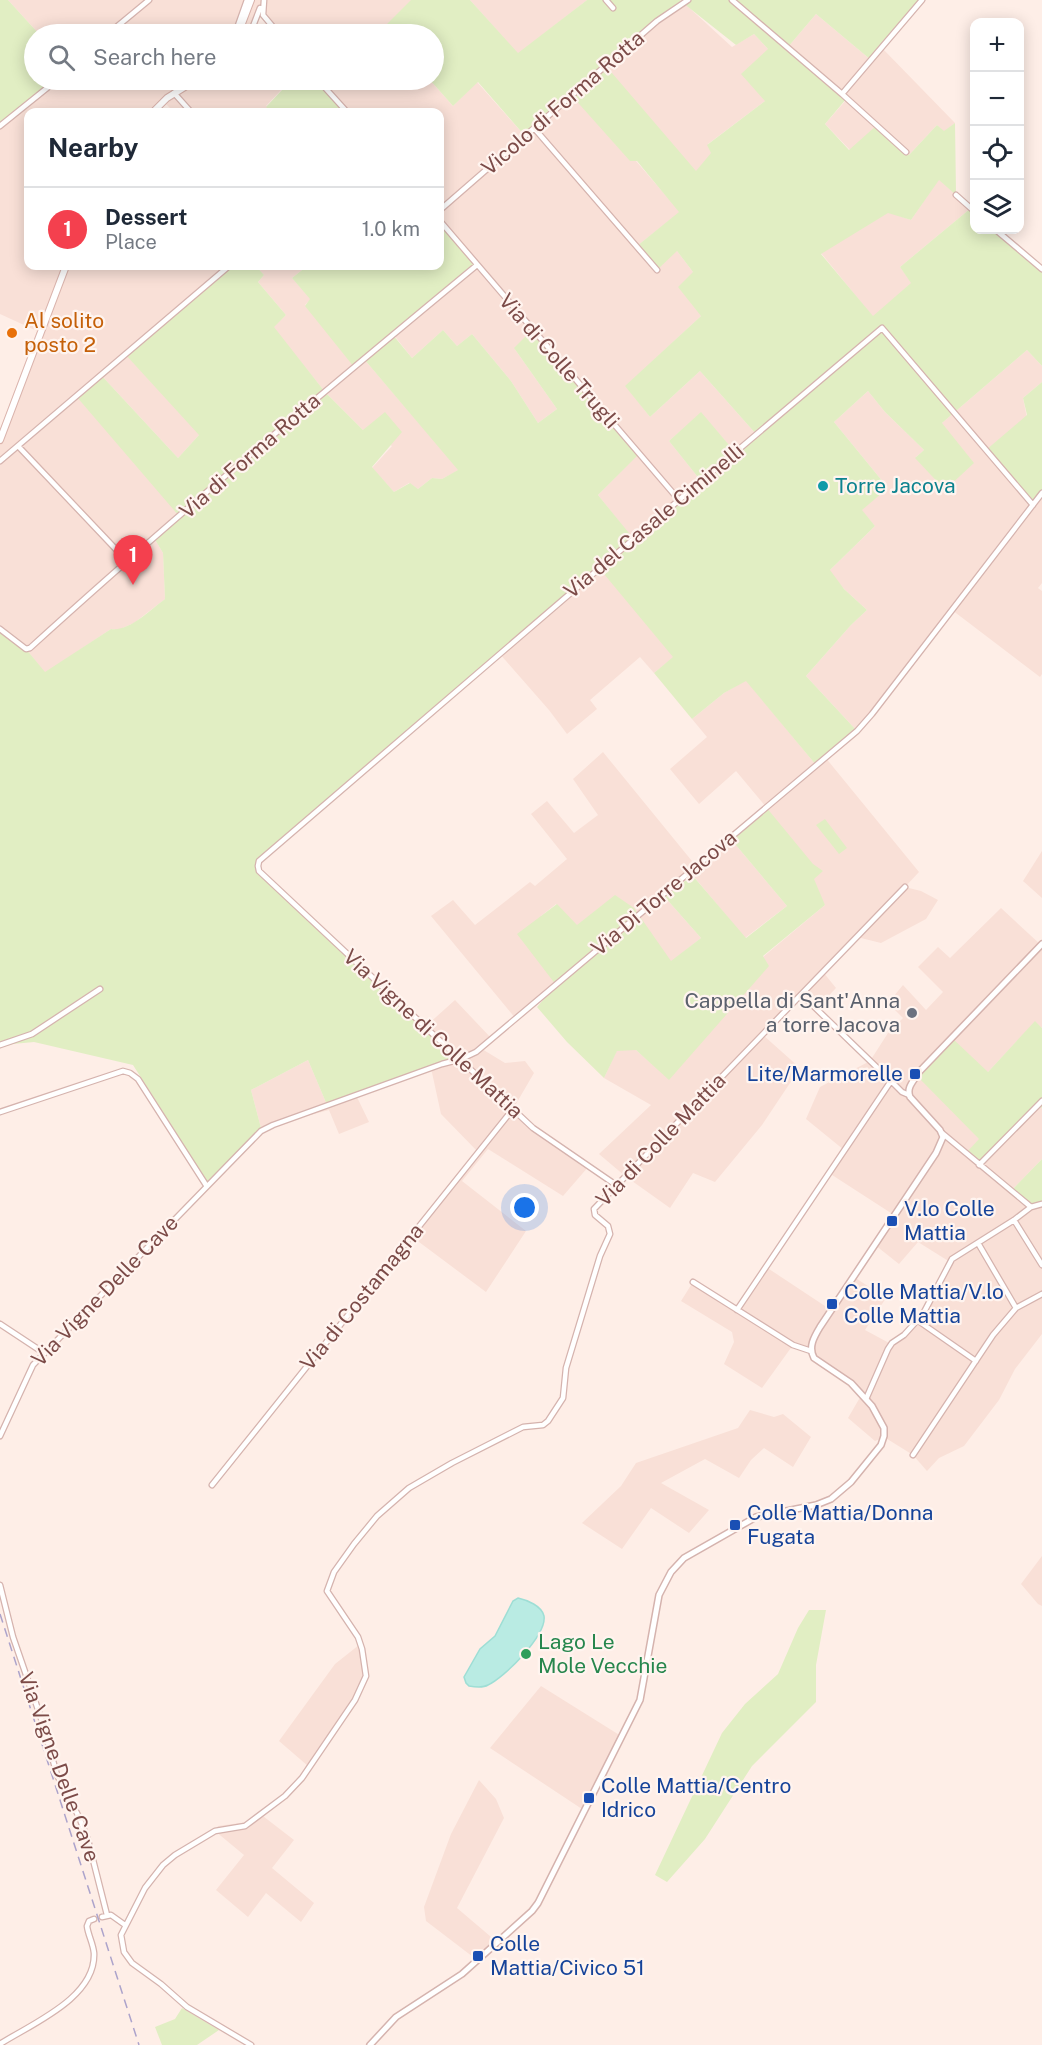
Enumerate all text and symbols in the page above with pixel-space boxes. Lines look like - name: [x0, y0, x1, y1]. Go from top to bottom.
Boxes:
- map controls: [970, 18, 1024, 234]
- button: +: [970, 18, 1024, 72]
- search box: [24, 24, 444, 90]
- street label: Vicolo di Forma Rotta: [476, 25, 649, 180]
- icon: search: [45, 41, 78, 74]
- text: Search here: [93, 44, 217, 70]
- button: −: [970, 72, 1024, 126]
- button: locate: [970, 126, 1024, 180]
- text: Nearby: [48, 132, 138, 163]
- button: layers: [970, 180, 1024, 234]
- text: Dessert: [105, 204, 187, 230]
- text: 1: [63, 217, 72, 241]
- text: 1.0 km: [362, 217, 420, 241]
- text: Place: [105, 230, 157, 254]
- street label: Via di Colle Trugli: [494, 288, 625, 433]
- place label: Al solito posto 2: [24, 308, 104, 357]
- marker: Al solito posto 2: [5, 326, 19, 340]
- street label: Via di Forma Rotta: [174, 388, 325, 523]
- street label: Via del Casale Ciminelli: [559, 438, 749, 603]
- place label: Torre Jacova: [835, 473, 956, 498]
- marker: Torre Jacova: [816, 479, 830, 493]
- pin: 1: [114, 536, 152, 585]
- street label: Via Di Torre Jacova: [586, 825, 741, 961]
- street label: Via Vigne di Colle Mattia: [338, 944, 528, 1123]
- place label: Cappella di Sant'Anna a torre Jacova: [685, 988, 900, 1037]
- marker: Cappella di Sant'Anna a torre Jacova: [905, 1006, 919, 1020]
- place label: Lite/Marmorelle: [746, 1061, 903, 1086]
- marker: Lite/Marmorelle: [908, 1067, 922, 1081]
- street label: Via di Colle Mattia: [591, 1068, 731, 1211]
- your location: [510, 1193, 539, 1222]
- place label: V.lo Colle Mattia: [904, 1196, 995, 1245]
- street label: Via Vigne Delle Cave: [26, 1210, 183, 1371]
- marker: V.lo Colle Mattia: [885, 1214, 899, 1228]
- street label: Via di Costamagna: [295, 1218, 428, 1375]
- place label: Colle Mattia/V.lo Colle Mattia: [844, 1279, 1004, 1328]
- marker: Colle Mattia/V.lo Colle Mattia: [825, 1297, 839, 1311]
- place label: Colle Mattia/Donna Fugata: [747, 1500, 933, 1549]
- marker: Colle Mattia/Donna Fugata: [728, 1518, 742, 1532]
- place label: Lago Le Mole Vecchie: [538, 1629, 667, 1678]
- marker: Lago Le Mole Vecchie: [519, 1647, 533, 1661]
- street label: Via Vigne Delle Cave: [14, 1669, 105, 1865]
- place label: Colle Mattia/Centro Idrico: [601, 1773, 791, 1822]
- marker: Colle Mattia/Centro Idrico: [582, 1791, 596, 1805]
- place label: Colle Mattia/Civico 51: [490, 1931, 645, 1980]
- marker: Colle Mattia/Civico 51: [471, 1949, 485, 1963]

